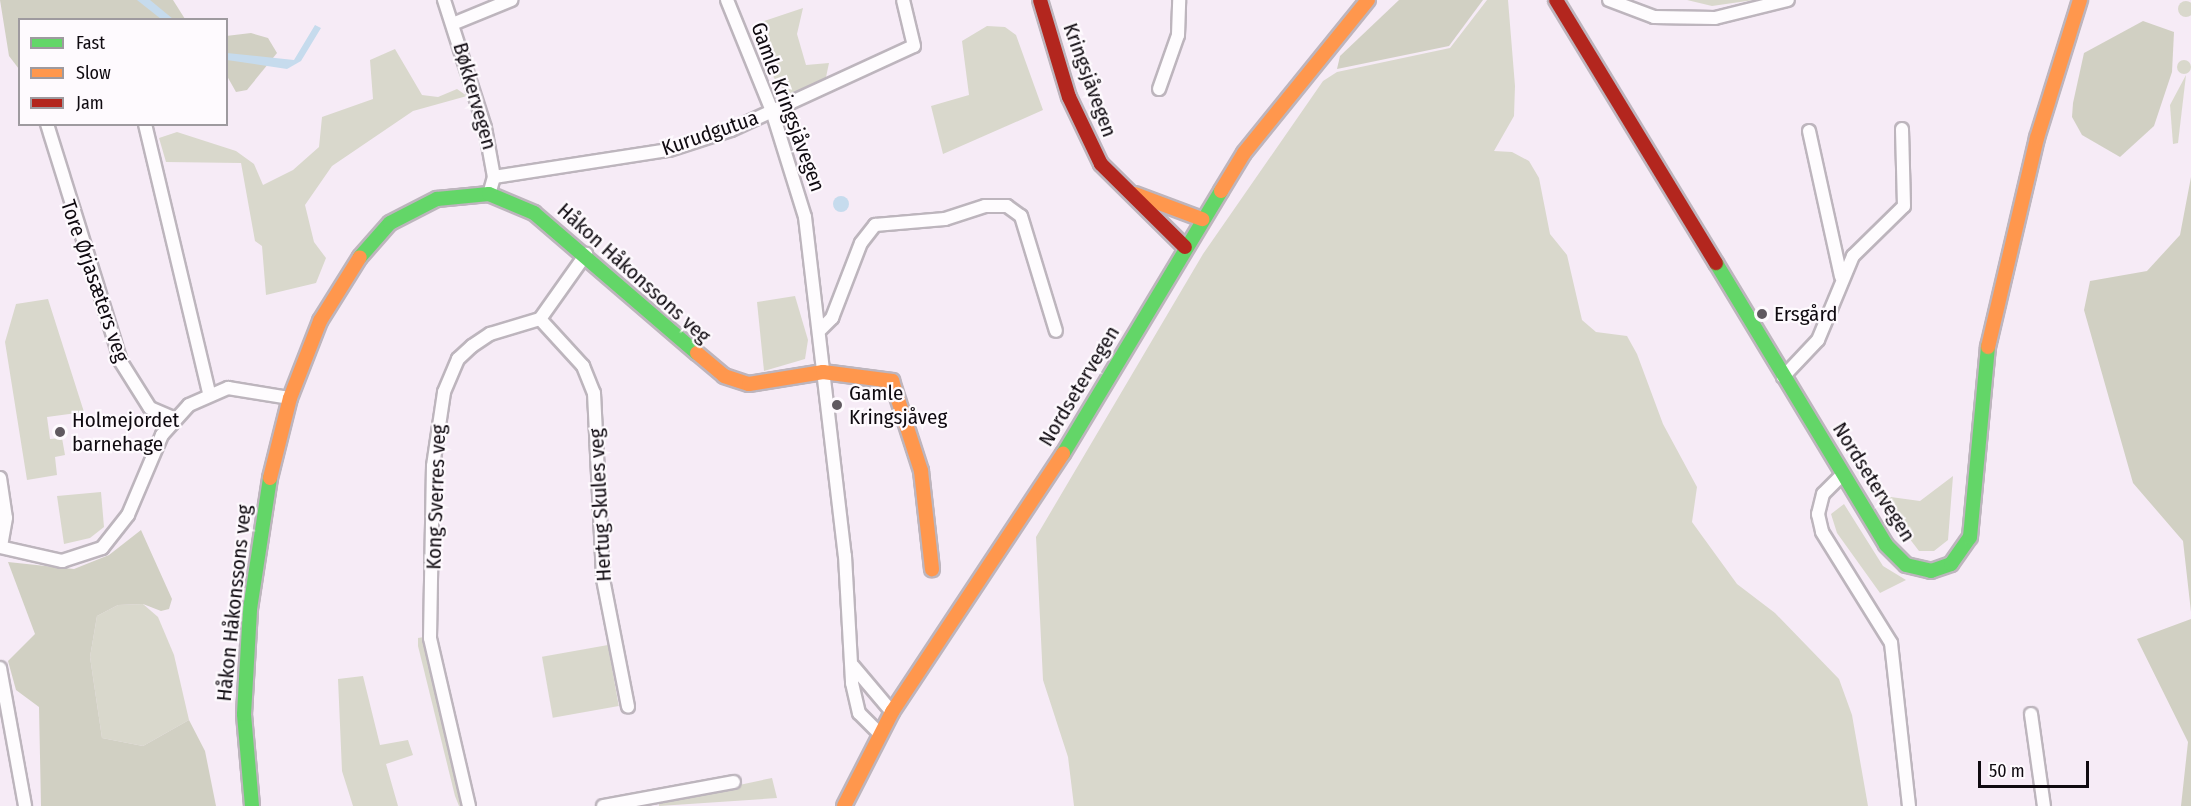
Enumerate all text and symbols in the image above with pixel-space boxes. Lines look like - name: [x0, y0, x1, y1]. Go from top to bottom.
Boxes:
- legend: [18, 18, 228, 126]
- street label: Gamle Kringsjåvegen: [746, 19, 830, 195]
- street label: Kringsjåvegen: [1058, 20, 1122, 140]
- text: Fast: [76, 32, 105, 54]
- street label: Bøkkervegen: [448, 40, 502, 152]
- text: Slow: [76, 62, 111, 84]
- text: Jam: [76, 92, 104, 114]
- street label: Kurudgutua: [659, 105, 761, 161]
- street label: Tore Ørjasæters veg: [55, 197, 135, 365]
- street label: Håkon Håkonssons veg: [552, 198, 716, 348]
- place label: Ersgård: [1774, 301, 1837, 327]
- marker: Ersgård: [1755, 307, 1769, 321]
- street label: Nordsetervegen: [1033, 321, 1125, 451]
- place label: Gamle Kringsjåveg: [849, 380, 947, 430]
- marker: Gamle Kringsjåveg: [830, 398, 844, 412]
- place label: Holmejordet barnehage: [72, 407, 179, 457]
- street label: Nordsetervegen: [1827, 418, 1921, 546]
- street label: Kong Sverres veg: [421, 424, 451, 570]
- marker: Holmejordet barnehage: [53, 425, 67, 439]
- street label: Hertug Skules veg: [583, 428, 617, 582]
- street label: Håkon Håkonssons veg: [211, 503, 257, 703]
- scale bar: [1981, 749, 2092, 787]
- text: 50 m: [1989, 760, 2025, 782]

